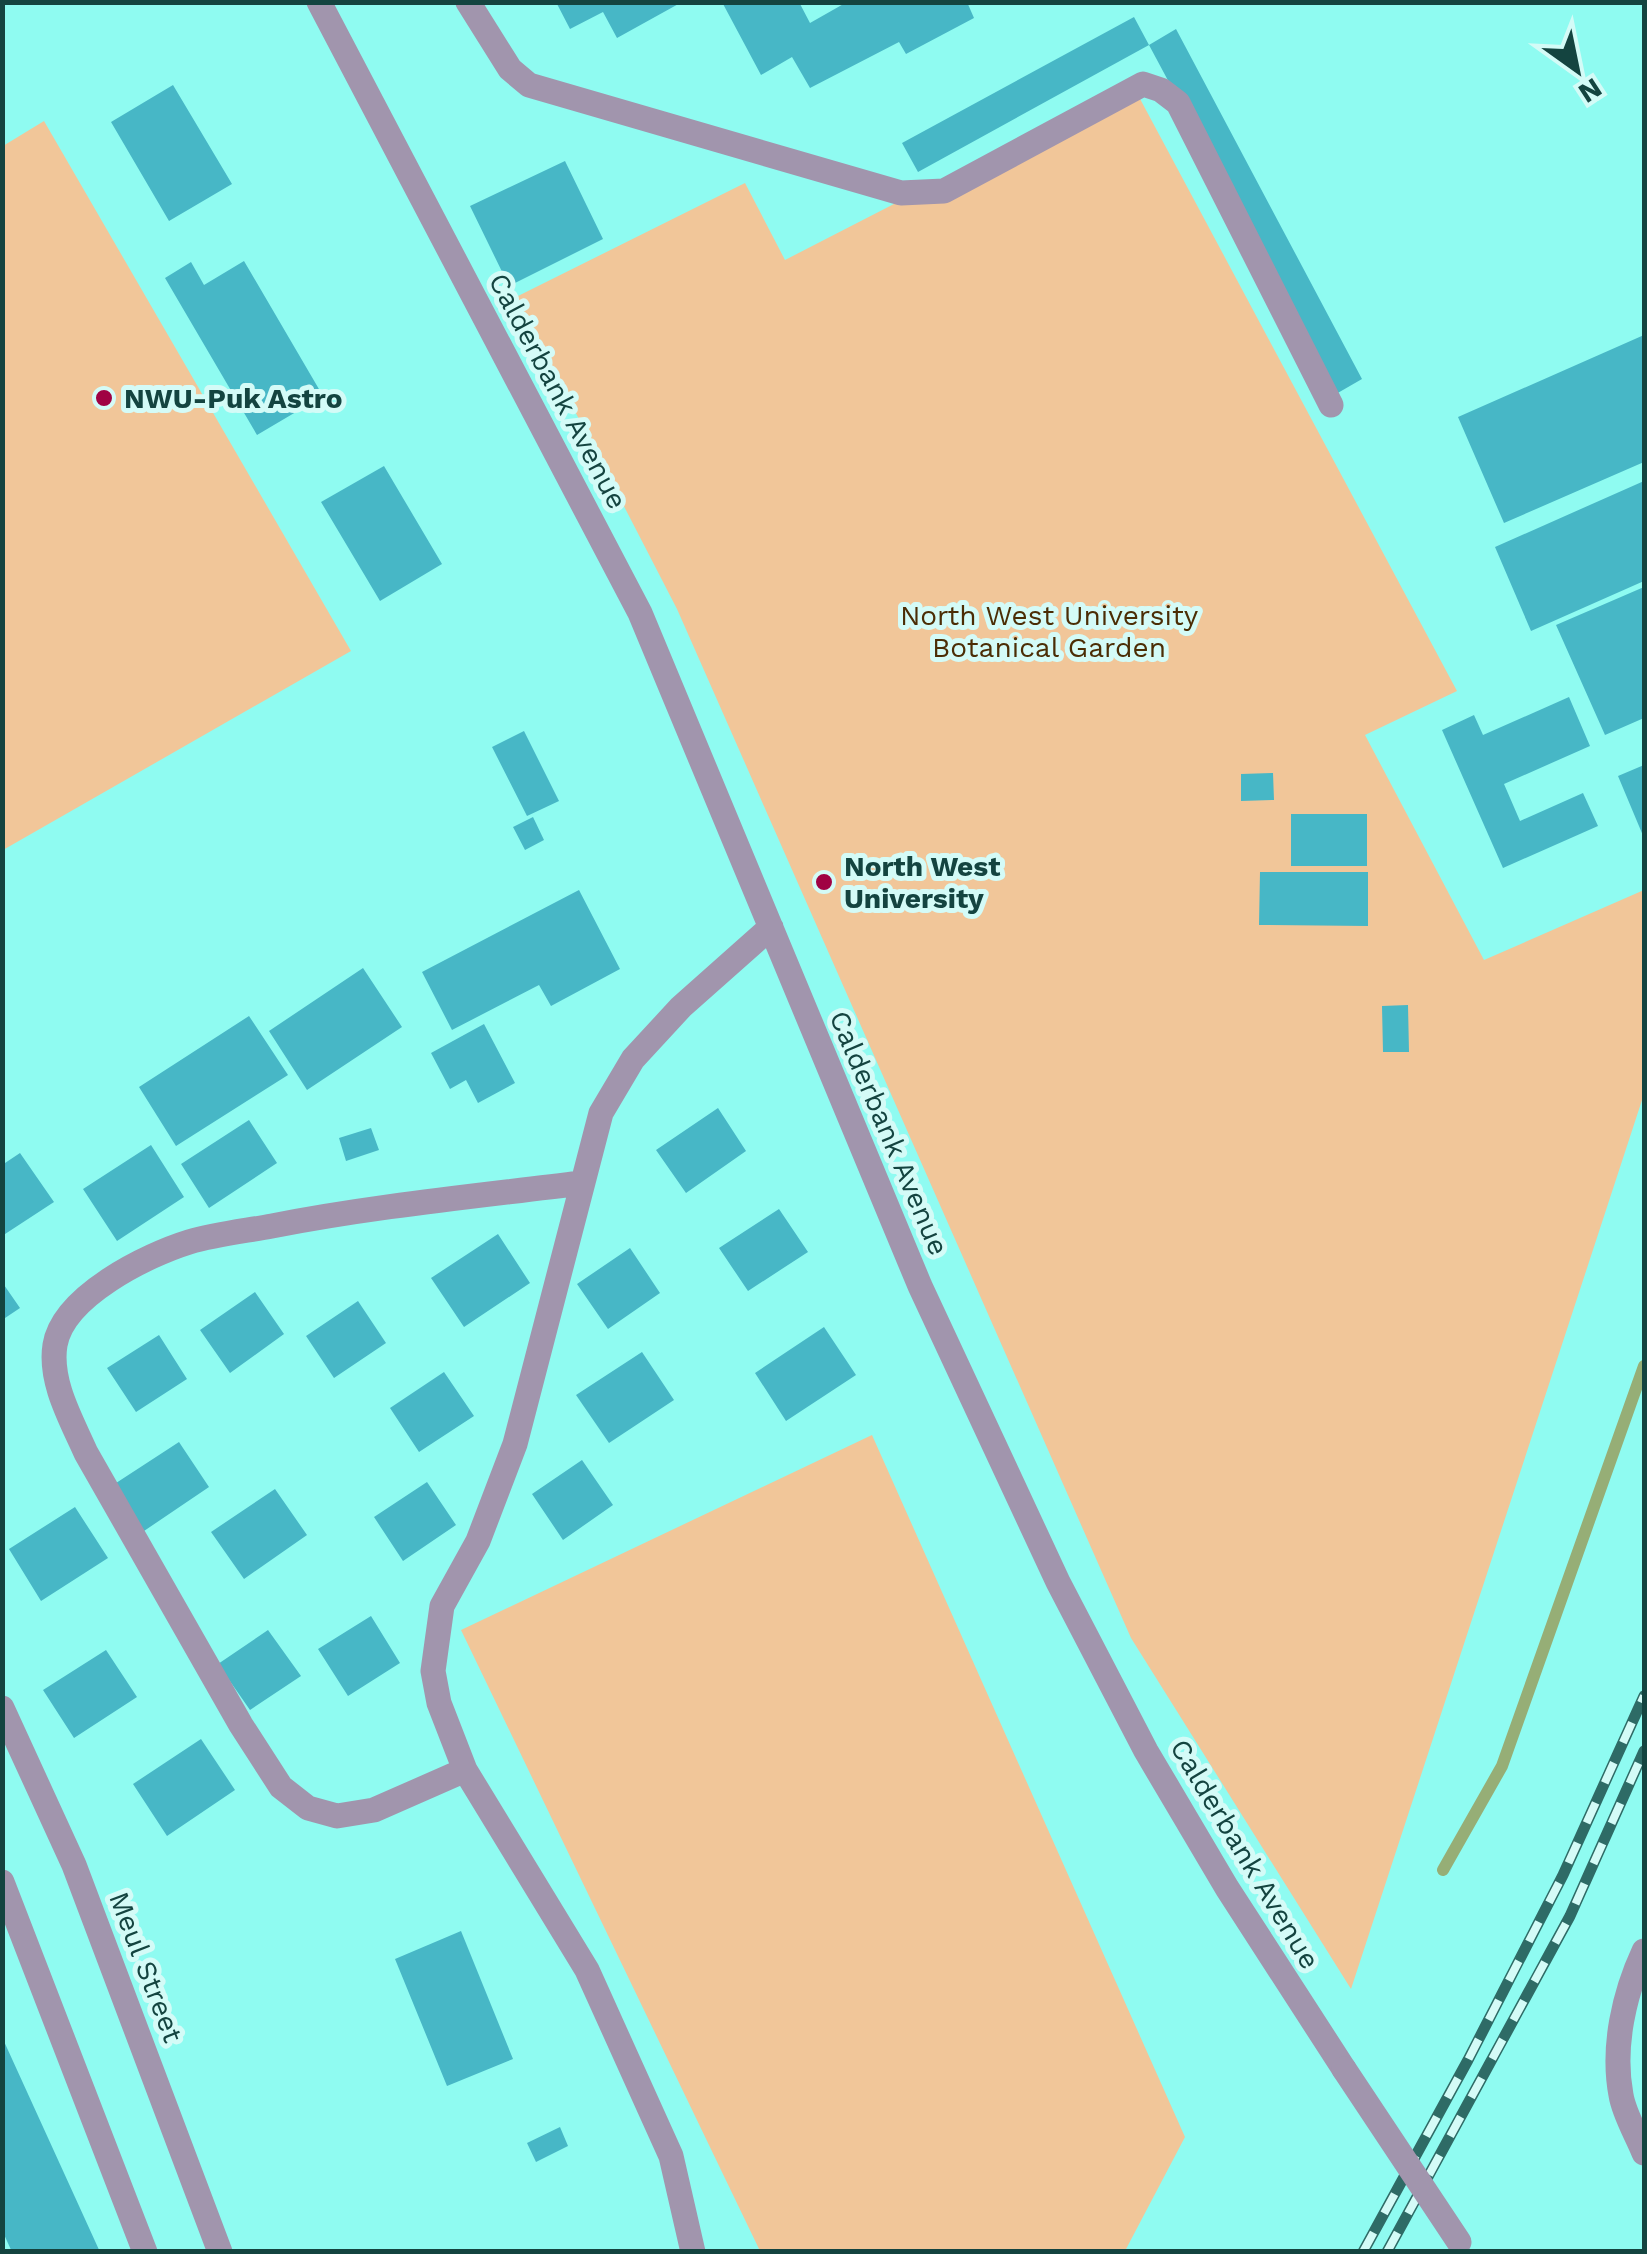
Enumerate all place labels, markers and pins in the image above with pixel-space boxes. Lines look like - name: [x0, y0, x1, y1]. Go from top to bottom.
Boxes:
- place label: NWU-Puk Astro: [124, 382, 342, 415]
- marker: NWU-Puk Astro: [93, 387, 115, 409]
- place label: North West University: [844, 850, 1000, 915]
- marker: North West University: [813, 871, 835, 893]

